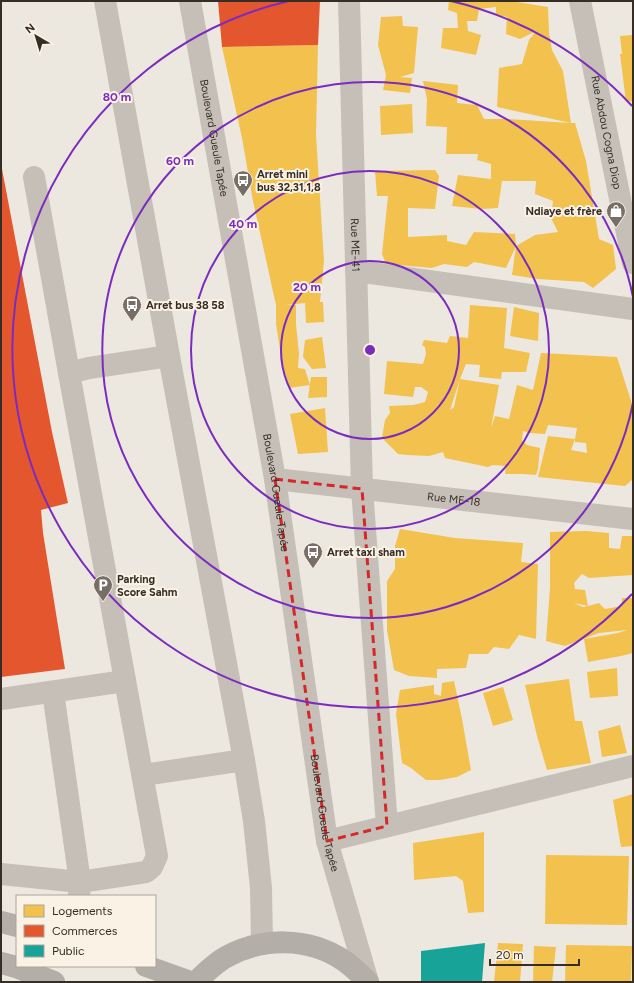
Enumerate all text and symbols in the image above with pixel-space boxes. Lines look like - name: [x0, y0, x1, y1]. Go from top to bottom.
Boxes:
- north arrow: [16, 16, 56, 56]
- text: N: [23, 21, 38, 36]
- street label: Rue Abdou Cogna Diop: [588, 74, 624, 191]
- street label: Boulevard Gueule Tapée: [197, 78, 231, 198]
- text: 80 m: [103, 90, 131, 104]
- text: 60 m: [166, 154, 194, 168]
- place label: Arret mini bus 32,31,1,8: [257, 168, 321, 194]
- bus stop icon: Arret mini bus 32,31,1,8: [232, 169, 254, 197]
- shop icon: Ndiaye et frère: [605, 200, 627, 228]
- place label: Ndiaye et frère: [525, 205, 602, 218]
- text: 40 m: [229, 217, 257, 231]
- street label: Rue ME-41: [348, 218, 362, 272]
- text: 20 m: [293, 280, 321, 294]
- bus stop icon: Arret bus 38 58: [121, 294, 143, 322]
- place label: Arret bus 38 58: [146, 299, 225, 312]
- centre of rings: [363, 343, 377, 357]
- street label: Boulevard Gueule Tapée: [260, 433, 291, 552]
- street label: Rue ME-18: [427, 490, 481, 509]
- bus stop icon: Arret taxi sham: [302, 541, 324, 569]
- place label: Arret taxi sham: [327, 546, 405, 559]
- place label: Parking Score Sahm: [117, 573, 178, 599]
- parking icon: Parking Score Sahm: [92, 574, 114, 602]
- street label: Boulevard Gueule Tapée: [308, 753, 342, 873]
- legend: [16, 895, 156, 967]
- text: Logements: [52, 904, 113, 918]
- text: Commerces: [52, 924, 118, 938]
- scale bar: [490, 941, 579, 967]
- text: Public: [52, 944, 85, 958]
- text: 20 m: [496, 948, 524, 962]

